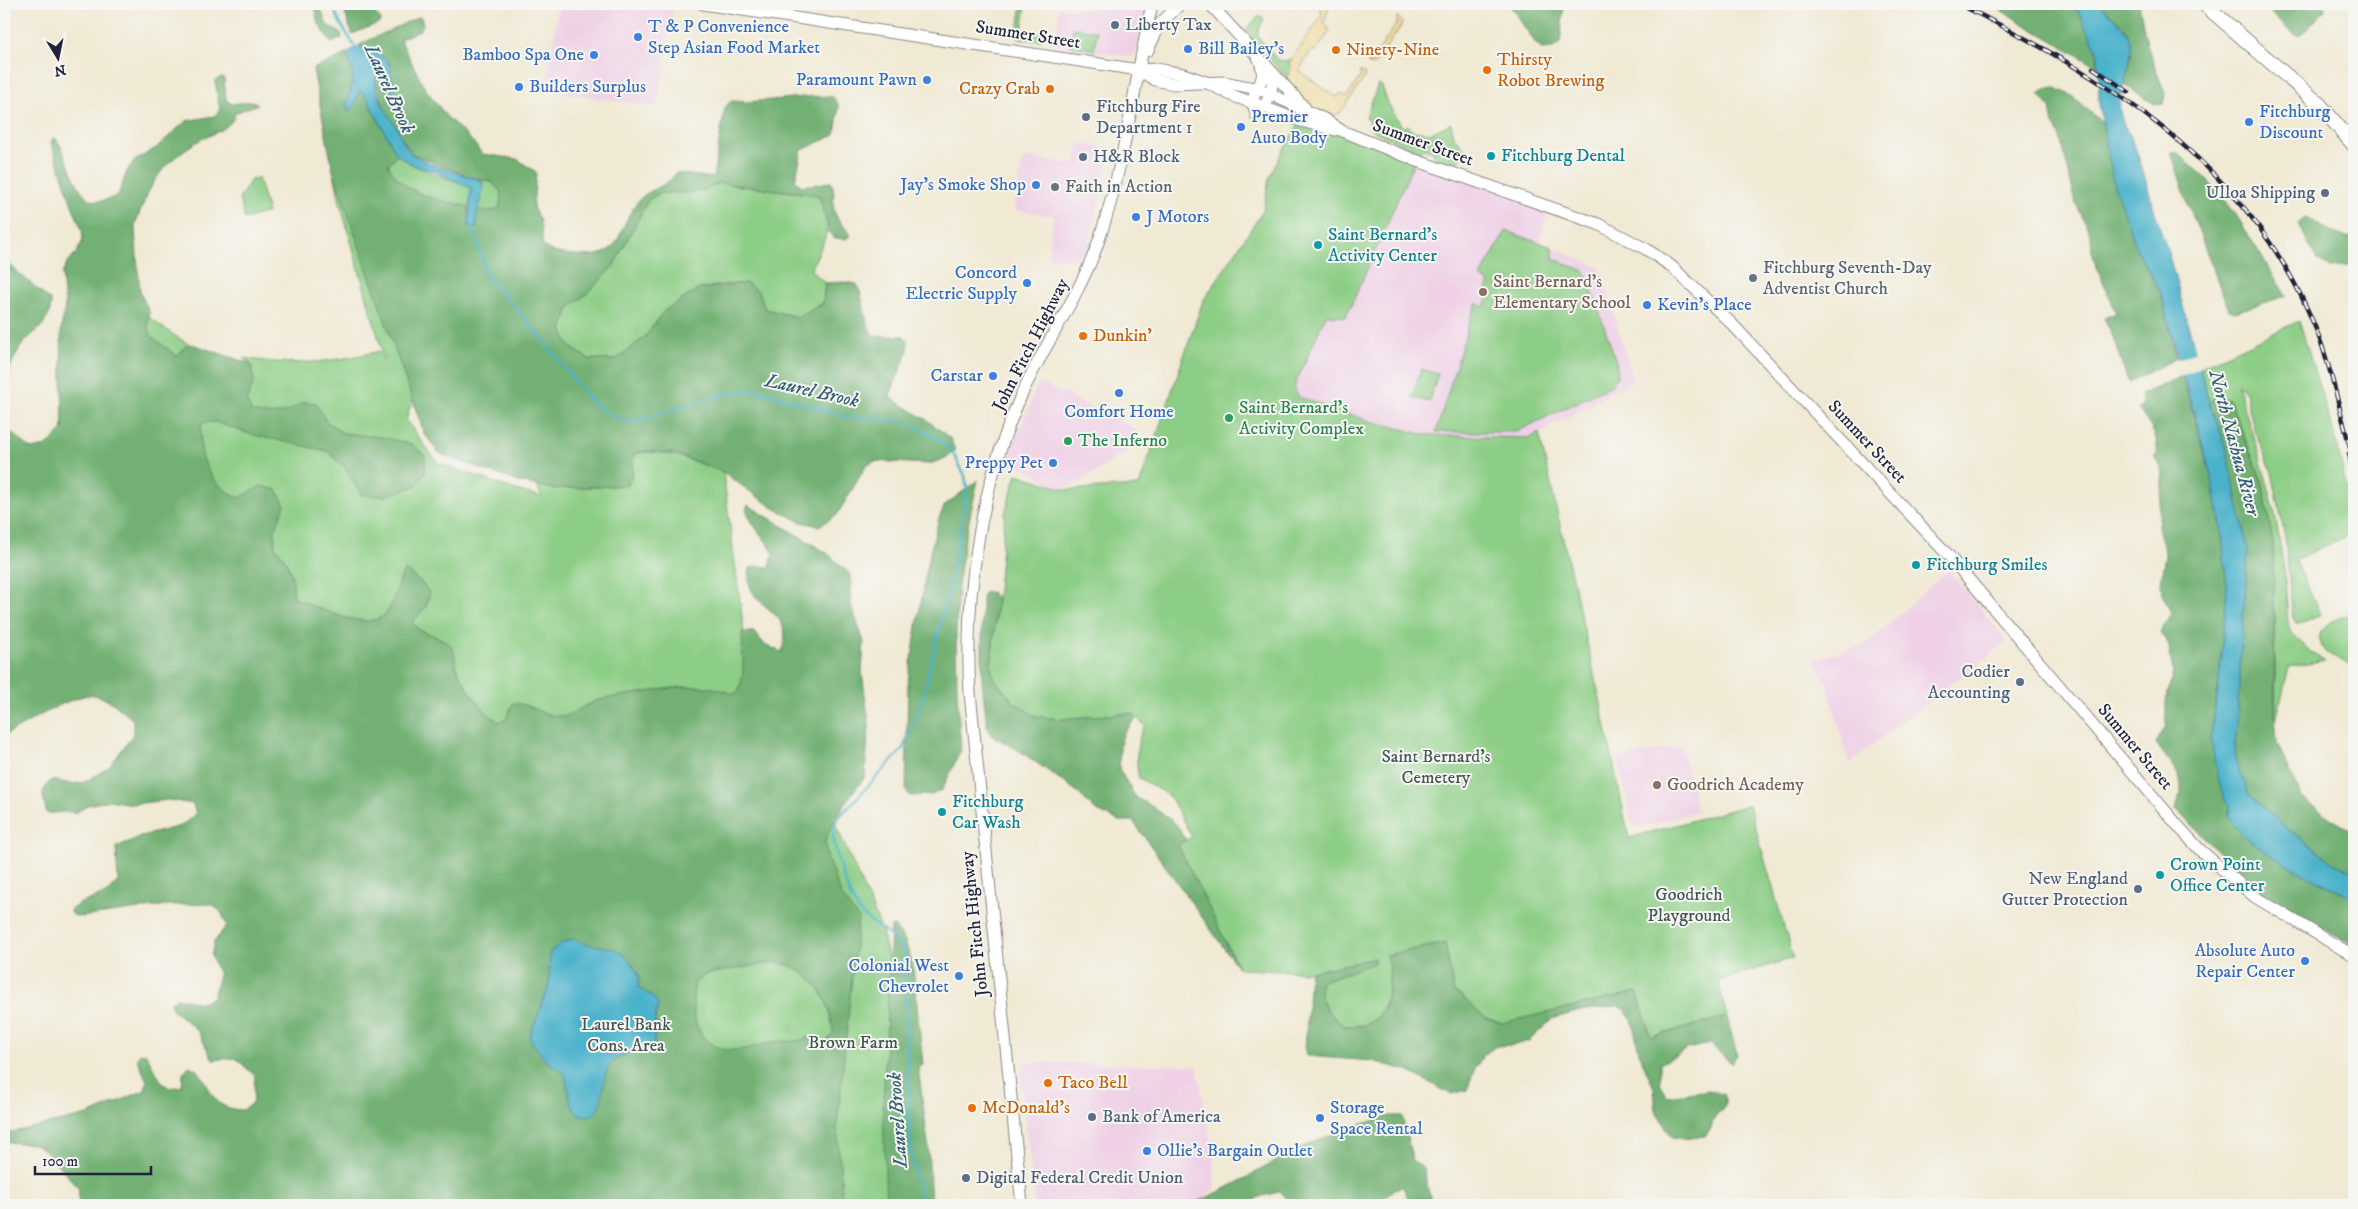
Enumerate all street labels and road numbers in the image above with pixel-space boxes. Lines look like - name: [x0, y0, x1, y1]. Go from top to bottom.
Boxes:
- street label: Summer Street: [974, 16, 1082, 54]
- street label: Summer Street: [1370, 115, 1477, 171]
- street label: John Fitch Highway: [987, 275, 1074, 417]
- street label: Summer Street: [1823, 396, 1911, 488]
- street label: Summer Street: [2093, 699, 2178, 795]
- street label: John Fitch Highway: [956, 850, 994, 1000]

